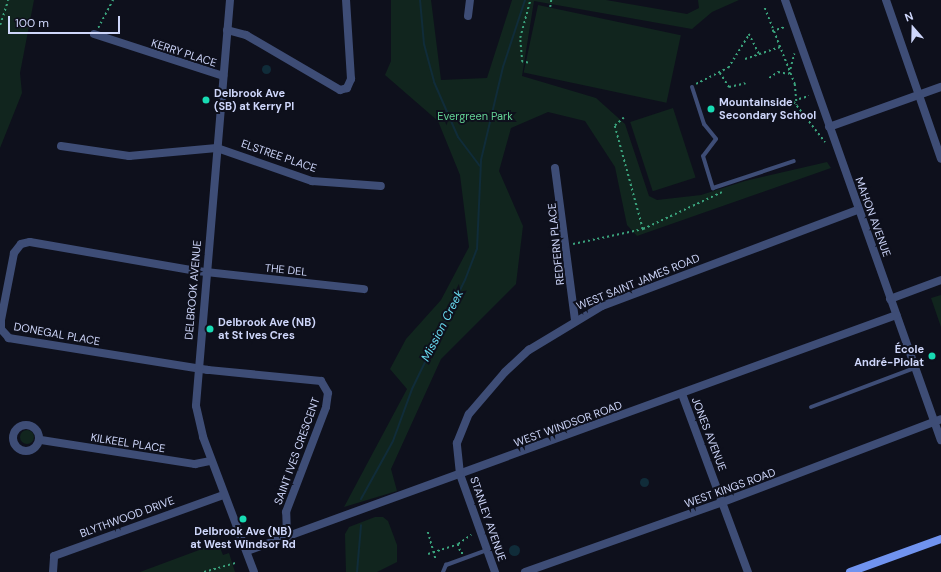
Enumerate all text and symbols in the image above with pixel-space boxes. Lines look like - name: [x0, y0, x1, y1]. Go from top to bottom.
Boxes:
- scale bar: [10, 8, 122, 34]
- north arrow: [893, 8, 933, 48]
- text: N: [903, 9, 915, 25]
- text: 100 m: [15, 15, 49, 31]
- street label: KERRY PLACE: [150, 36, 218, 70]
- place label: Delbrook Ave (SB) at Kerry Pl: [214, 87, 294, 113]
- marker: Delbrook Ave (SB) at Kerry Pl: [201, 95, 211, 105]
- place label: Mountainside Secondary School: [719, 96, 816, 122]
- marker: Mountainside Secondary School: [706, 104, 716, 114]
- park label: Evergreen Park: [437, 109, 513, 123]
- street label: ELSTREE PLACE: [239, 137, 319, 175]
- street label: MAHON AVENUE: [852, 175, 894, 259]
- street label: REDFERN PLACE: [545, 202, 567, 286]
- street label: DELBROOK AVENUE: [182, 240, 204, 340]
- street label: WEST SAINT JAMES ROAD: [574, 251, 702, 313]
- street label: THE DEL: [264, 261, 308, 279]
- water label: Mission Creek: [419, 288, 467, 364]
- place label: Delbrook Ave (NB) at St Ives Cres: [218, 316, 316, 342]
- street label: DONEGAL PLACE: [13, 320, 101, 348]
- marker: Delbrook Ave (NB) at St Ives Cres: [205, 324, 215, 334]
- place label: École André-Piolat: [854, 343, 924, 369]
- marker: École André-Piolat: [927, 351, 937, 361]
- street label: JONES AVENUE: [689, 395, 729, 473]
- street label: SAINT IVES CRESCENT: [271, 396, 323, 506]
- street label: WEST WINDSOR ROAD: [512, 398, 624, 450]
- street label: KILKEEL PLACE: [90, 431, 166, 455]
- street label: WEST KINGS ROAD: [683, 465, 777, 511]
- street label: STANLEY AVENUE: [467, 475, 509, 563]
- street label: BLYTHWOOD DRIVE: [78, 494, 176, 540]
- marker: Delbrook Ave (NB) at West Windsor Rd: [238, 514, 248, 524]
- place label: Delbrook Ave (NB) at West Windsor Rd: [190, 525, 296, 551]

